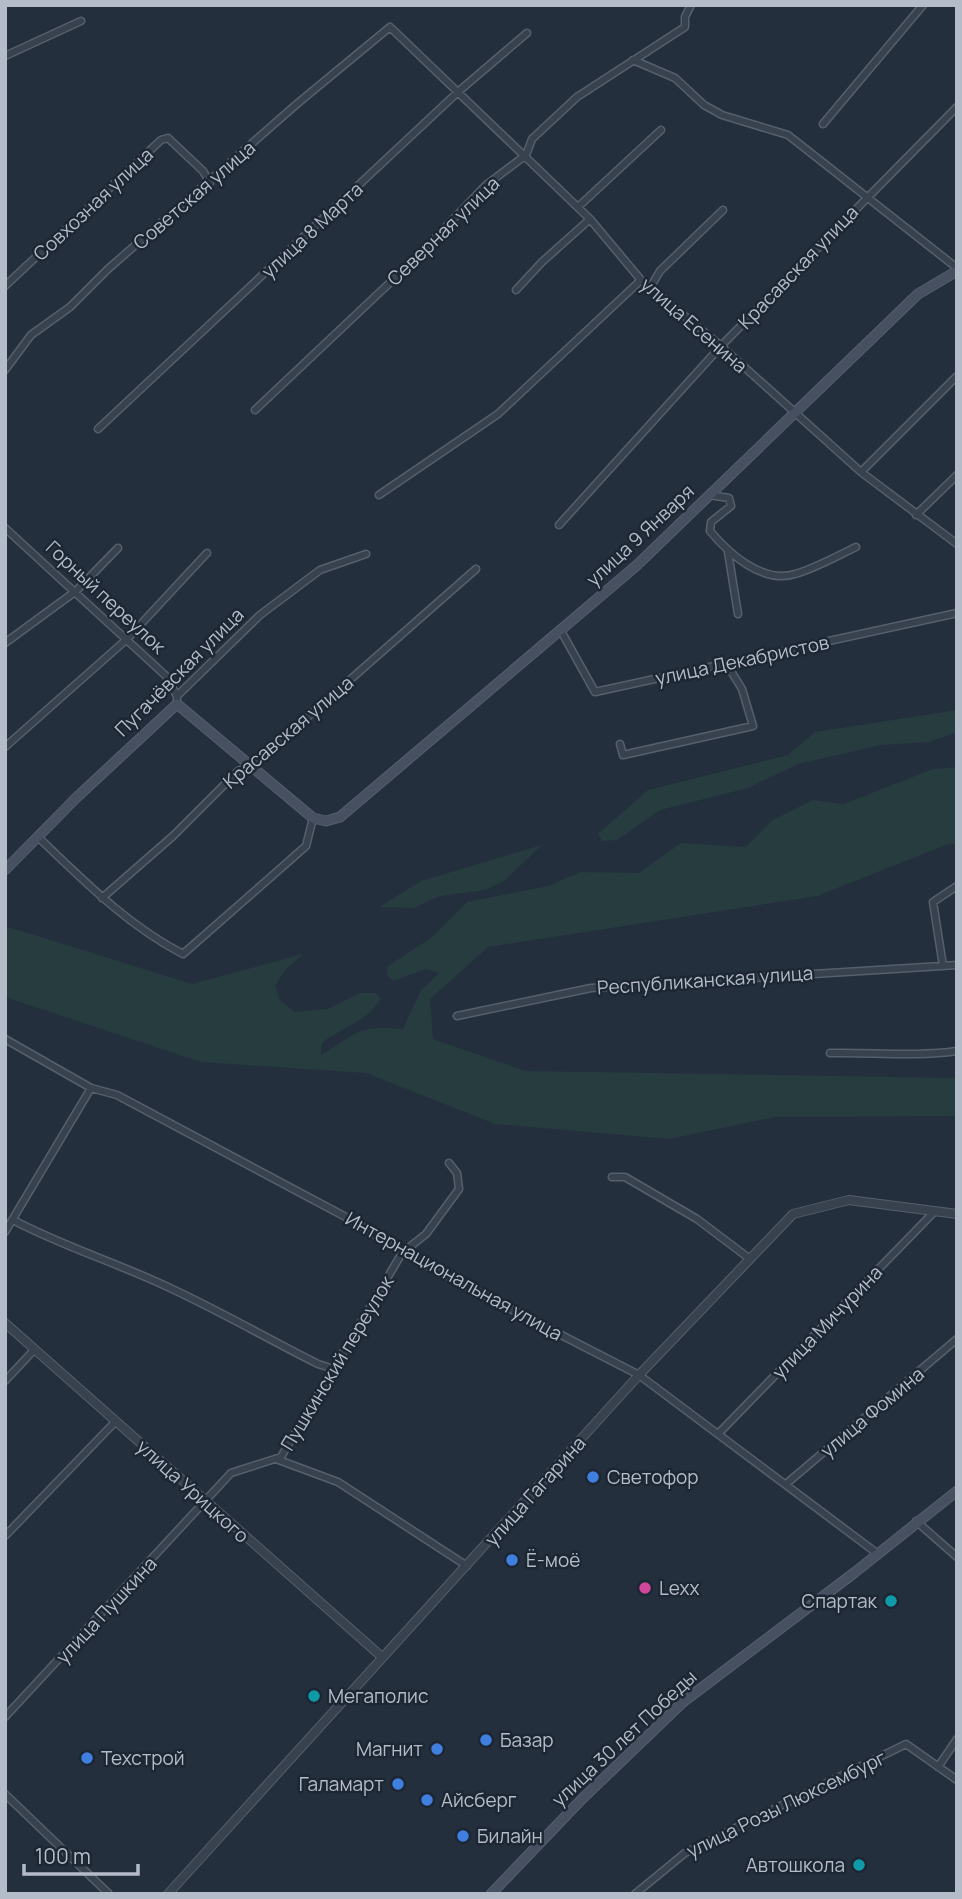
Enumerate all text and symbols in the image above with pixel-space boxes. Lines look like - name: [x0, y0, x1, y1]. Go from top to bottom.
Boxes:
- street label: Советская улица: [127, 135, 261, 255]
- street label: Совхозная улица: [27, 142, 159, 266]
- street label: Северная улица: [381, 171, 505, 291]
- street label: улица 8 Марта: [256, 176, 368, 284]
- street label: Красавская улица: [732, 199, 864, 335]
- street label: улица Есенина: [635, 271, 753, 379]
- street label: улица 9 Января: [580, 478, 700, 592]
- street label: Горный переулок: [40, 535, 172, 660]
- street label: Пугачёвская улица: [109, 602, 249, 742]
- street label: улица Декабристов: [653, 629, 831, 691]
- street label: Красавская улица: [217, 670, 359, 794]
- street label: Республиканская улица: [596, 959, 814, 1001]
- street label: Интернациональная улица: [341, 1205, 567, 1347]
- street label: улица Мичурина: [766, 1260, 888, 1384]
- street label: Пушкинский переулок: [274, 1270, 400, 1455]
- street label: улица Фомина: [815, 1361, 929, 1463]
- street label: улица Гагарина: [479, 1430, 591, 1552]
- street label: улица Урицкого: [131, 1434, 255, 1548]
- place label: Светофор: [607, 1464, 699, 1490]
- marker: Светофор: [585, 1469, 601, 1485]
- place label: Ё-моё: [526, 1547, 580, 1573]
- street label: улица Пушкина: [50, 1551, 162, 1669]
- marker: Ё-моё: [504, 1552, 520, 1568]
- place label: Lexx: [659, 1575, 699, 1601]
- marker: Lexx: [637, 1580, 653, 1596]
- place label: Спартак: [802, 1588, 878, 1614]
- marker: Спартак: [883, 1593, 899, 1609]
- street label: улица 30 лет Победы: [546, 1664, 702, 1812]
- place label: Мегаполис: [328, 1683, 428, 1709]
- marker: Мегаполис: [306, 1688, 322, 1704]
- place label: Базар: [500, 1727, 553, 1753]
- marker: Базар: [478, 1732, 494, 1748]
- place label: Магнит: [356, 1736, 423, 1762]
- marker: Магнит: [429, 1741, 445, 1757]
- street label: улица Розы Люксембург: [682, 1744, 890, 1864]
- place label: Техстрой: [101, 1745, 185, 1771]
- marker: Техстрой: [79, 1750, 95, 1766]
- place label: Галамарт: [299, 1771, 384, 1797]
- marker: Галамарт: [390, 1776, 406, 1792]
- place label: Айсберг: [441, 1787, 517, 1813]
- marker: Айсберг: [419, 1792, 435, 1808]
- place label: Билайн: [477, 1823, 543, 1849]
- marker: Билайн: [455, 1828, 471, 1844]
- scale bar: [24, 1832, 138, 1876]
- text: 100 m: [35, 1842, 91, 1870]
- place label: Автошкола: [746, 1852, 845, 1878]
- marker: Автошкола: [851, 1857, 867, 1873]

